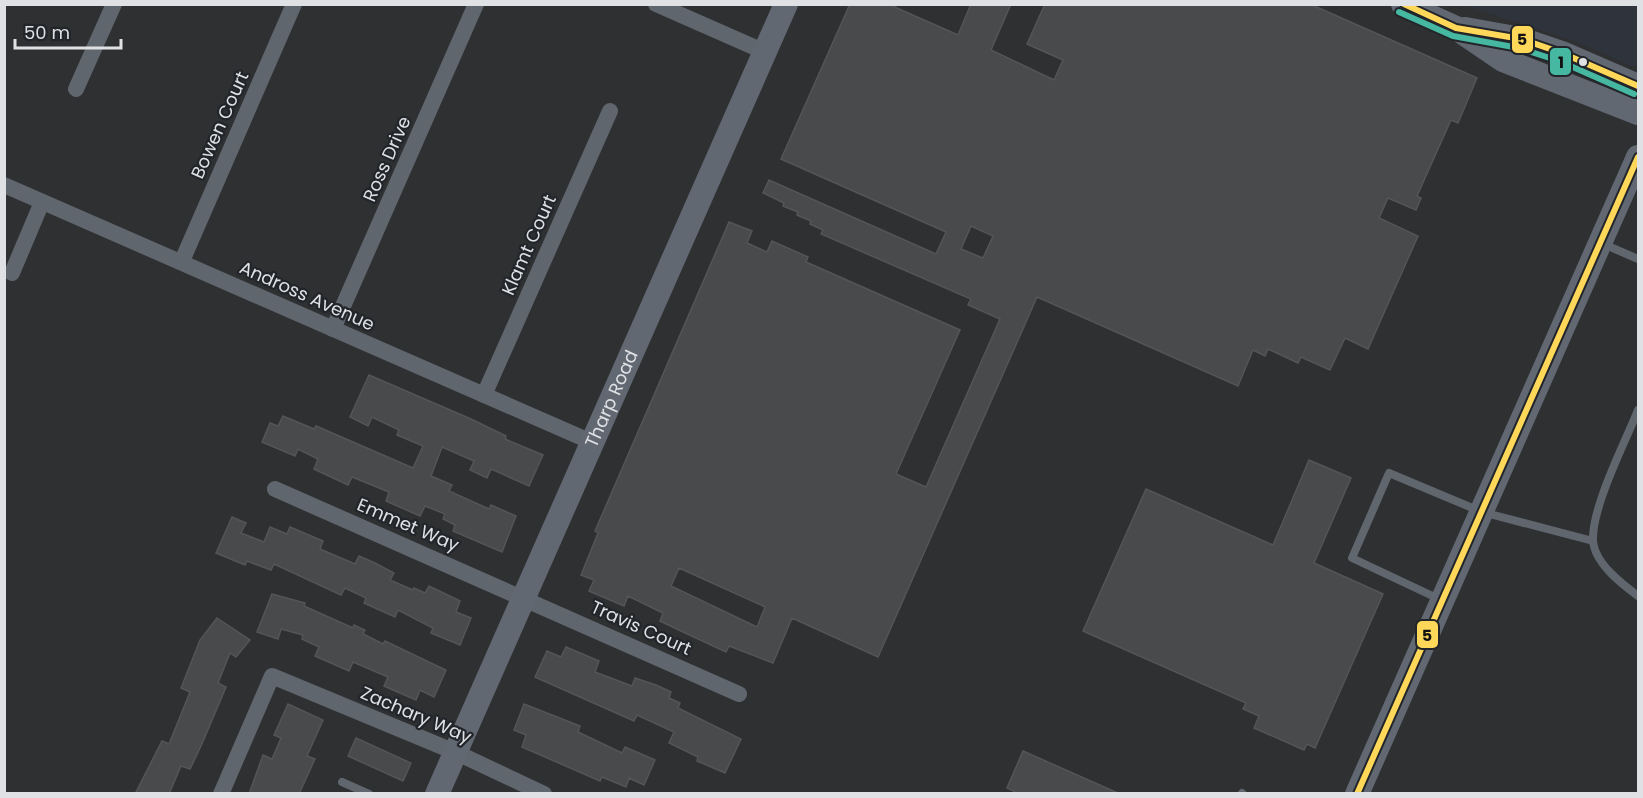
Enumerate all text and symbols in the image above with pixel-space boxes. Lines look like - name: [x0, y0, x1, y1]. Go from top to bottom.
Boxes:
- scale bar: [15, 12, 122, 50]
- text: 50 m: [24, 20, 70, 45]
- line badge: 5: [1511, 25, 1534, 54]
- text: 5: [1517, 28, 1527, 51]
- line badge: 1: [1549, 47, 1572, 76]
- text: 1: [1558, 51, 1564, 74]
- unlabelled marker: [1577, 56, 1589, 68]
- street label: Bowen Court: [185, 67, 254, 182]
- street label: Ross Drive: [357, 112, 417, 206]
- street label: Klamt Court: [495, 191, 562, 299]
- street label: Andross Avenue: [236, 255, 379, 337]
- street label: Tharp Road: [579, 346, 644, 451]
- street label: Emmet Way: [353, 492, 463, 557]
- street label: Travis Court: [587, 594, 695, 661]
- line badge: 5: [1416, 620, 1439, 649]
- text: 5: [1422, 624, 1432, 647]
- street label: Zachary Way: [357, 680, 475, 749]

